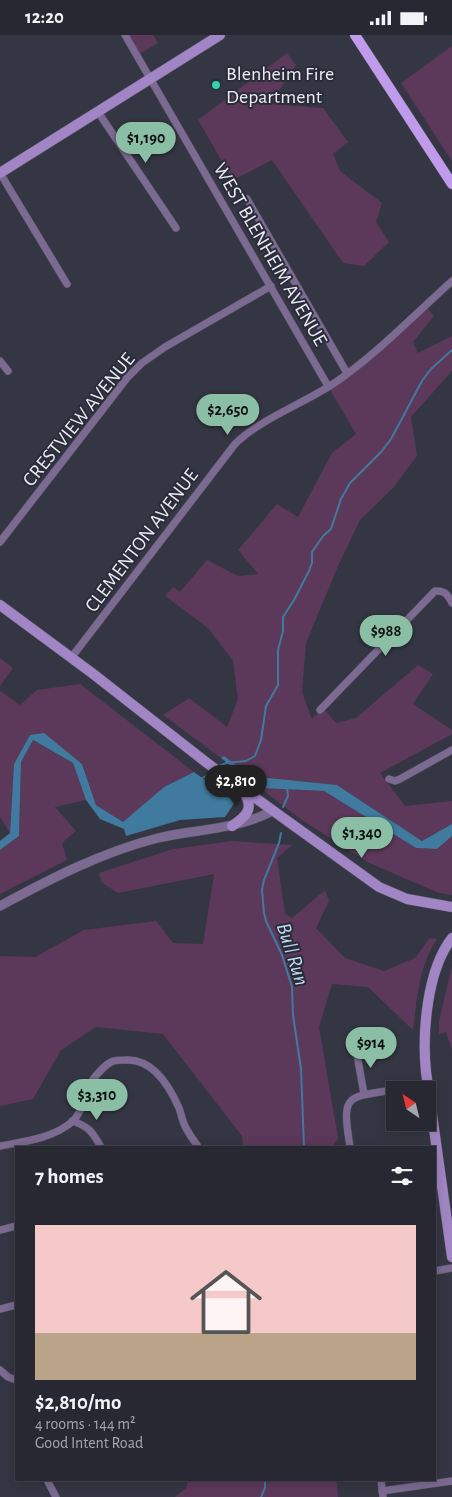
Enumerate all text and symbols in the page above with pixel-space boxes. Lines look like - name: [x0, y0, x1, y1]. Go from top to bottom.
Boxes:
- text: 12:20: [25, 8, 64, 27]
- place label: Blenheim Fire Department: [226, 64, 334, 107]
- marker: Blenheim Fire Department: [210, 79, 222, 91]
- pin: $1,190: [105, 121, 187, 164]
- text: $1,190: [127, 130, 165, 146]
- street label: WEST BLENHEIM AVENUE: [210, 160, 331, 350]
- street label: CRESTVIEW AVENUE: [19, 349, 139, 490]
- pin: $2,650: [187, 393, 269, 436]
- text: $2,650: [207, 402, 249, 418]
- street label: CLEMENTON AVENUE: [82, 465, 202, 616]
- pin: $988: [356, 615, 416, 657]
- text: $988: [371, 623, 401, 639]
- pin: $2,810: [195, 765, 277, 807]
- text: $2,810: [216, 773, 256, 789]
- pin: $1,340: [321, 817, 403, 859]
- text: $1,340: [342, 825, 382, 841]
- water label: Bull Run: [273, 920, 312, 988]
- pin: $914: [341, 1027, 401, 1069]
- text: $914: [357, 1035, 385, 1051]
- pin: $3,310: [56, 1079, 138, 1121]
- north arrow: [386, 1081, 436, 1131]
- map controls: [386, 1081, 436, 1131]
- text: $3,310: [78, 1087, 116, 1103]
- icon: filters: [388, 1162, 416, 1190]
- text: 7 homes: [35, 1166, 104, 1187]
- icon: home: [181, 1257, 271, 1347]
- text: $2,810/mo: [35, 1392, 121, 1413]
- text: 4 rooms · 144 m²: [35, 1416, 136, 1432]
- text: Good Intent Road: [35, 1435, 143, 1451]

